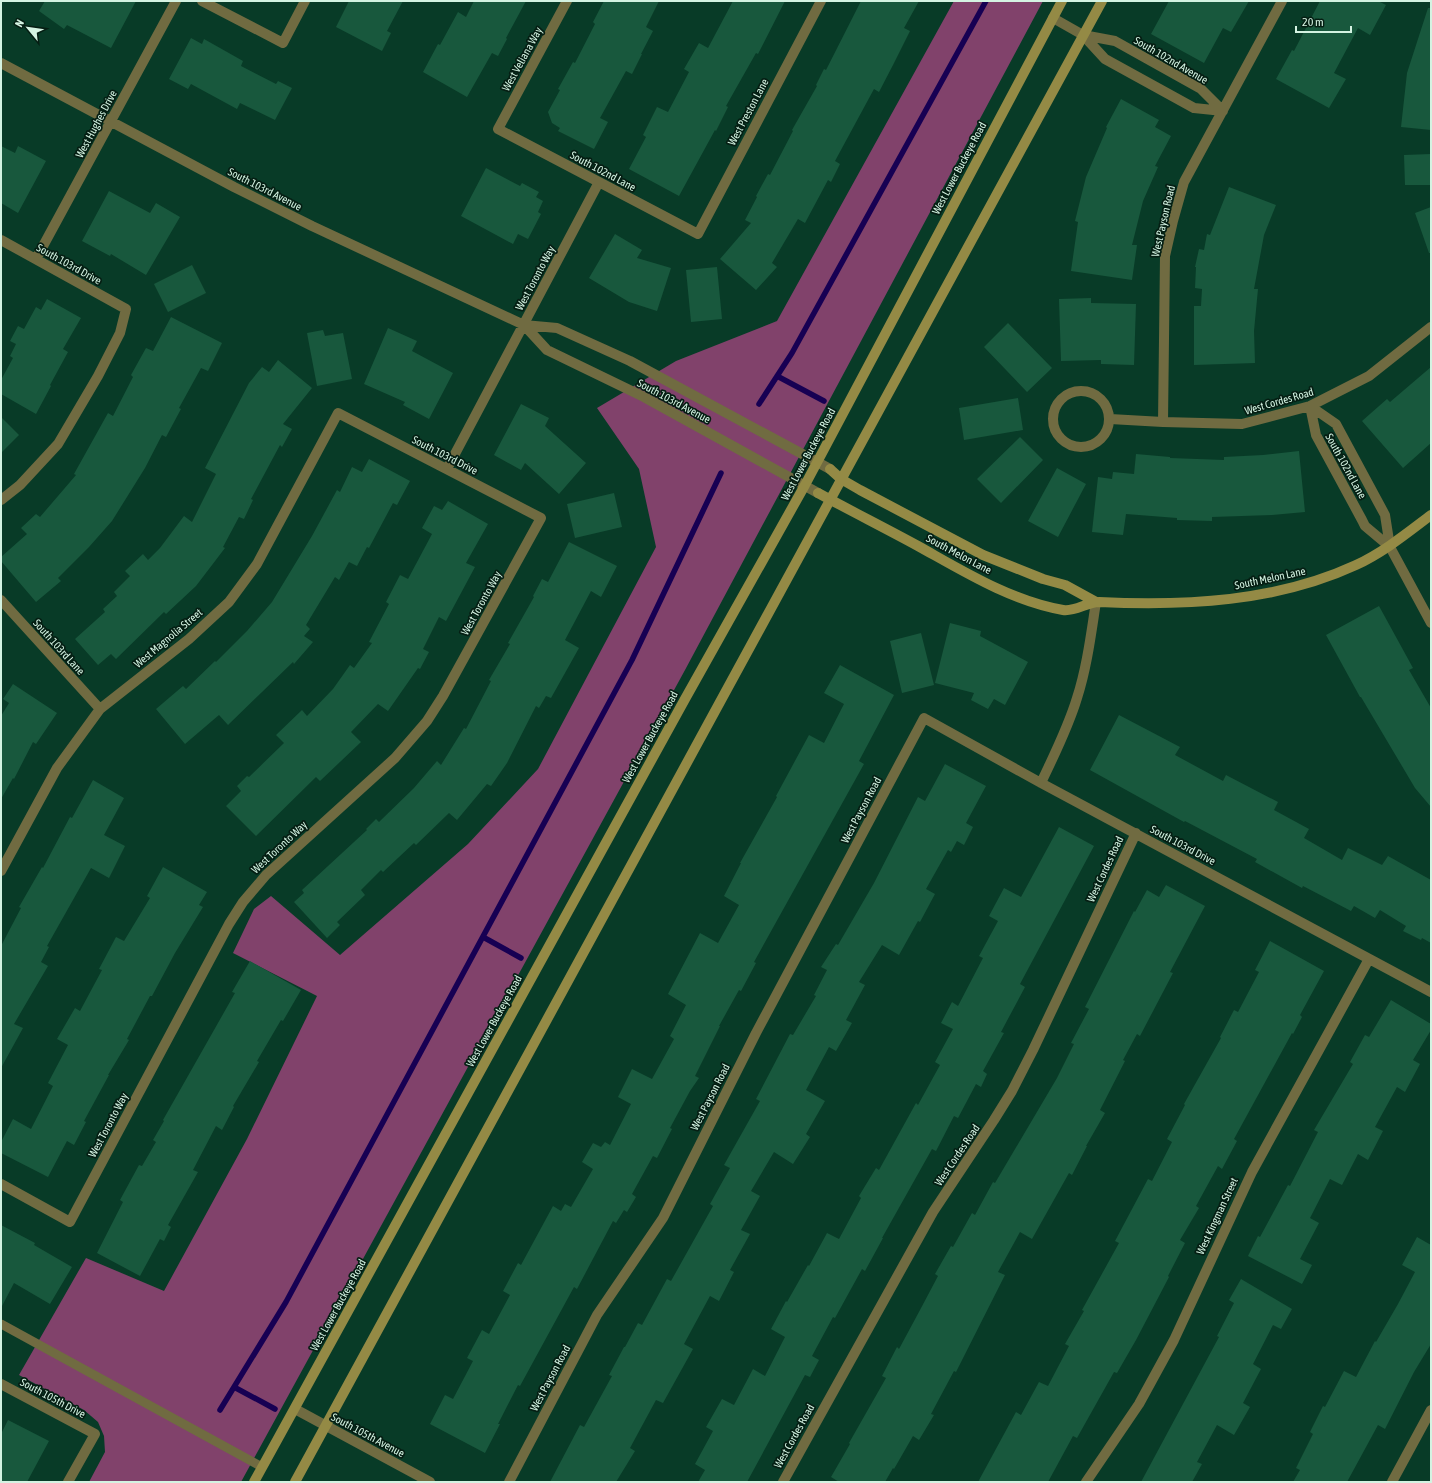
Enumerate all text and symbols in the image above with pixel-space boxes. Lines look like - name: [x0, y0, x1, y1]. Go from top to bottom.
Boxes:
- north arrow: [8, 8, 48, 48]
- scale bar: [1296, 8, 1351, 34]
- text: 20 m: [1302, 15, 1324, 29]
- text: N: [12, 17, 26, 29]
- street label: West Veliana Way: [500, 25, 545, 93]
- street label: South 102nd Avenue: [1132, 34, 1210, 86]
- street label: West Preston Lane: [725, 77, 771, 147]
- street label: West Hughes Drive: [73, 88, 119, 160]
- street label: West Lower Buckeye Road: [930, 120, 988, 216]
- street label: South 102nd Lane: [568, 149, 638, 193]
- street label: South 103rd Avenue: [226, 165, 304, 213]
- street label: West Payson Road: [1149, 184, 1177, 258]
- street label: South 103rd Drive: [35, 241, 103, 287]
- street label: West Toronto Way: [513, 243, 557, 312]
- street label: South 103rd Avenue: [635, 377, 713, 425]
- street label: West Cordes Road: [1243, 385, 1315, 417]
- street label: West Lower Buckeye Road: [779, 406, 837, 502]
- street label: South 102nd Lane: [1323, 431, 1369, 501]
- street label: South 103rd Drive: [410, 433, 480, 477]
- street label: South Melon Lane: [924, 532, 994, 576]
- street label: South Melon Lane: [1234, 565, 1306, 591]
- street label: West Toronto Way: [458, 568, 504, 637]
- street label: West Magnolia Street: [132, 606, 204, 670]
- street label: South 103rd Lane: [31, 617, 87, 677]
- street label: West Lower Buckeye Road: [620, 689, 680, 785]
- street label: West Payson Road: [839, 775, 883, 845]
- street label: West Toronto Way: [249, 818, 310, 876]
- street label: South 103rd Drive: [1148, 823, 1218, 867]
- street label: West Cordes Road: [1085, 834, 1125, 904]
- street label: West Lower Buckeye Road: [464, 973, 524, 1069]
- street label: West Payson Road: [688, 1062, 732, 1132]
- street label: West Toronto Way: [86, 1090, 130, 1159]
- street label: West Cordes Road: [932, 1122, 982, 1188]
- street label: West Kingman Street: [1194, 1176, 1240, 1256]
- street label: West Lower Buckeye Road: [308, 1257, 368, 1353]
- street label: West Payson Road: [528, 1343, 572, 1413]
- street label: South 105th Drive: [18, 1376, 88, 1420]
- street label: West Cordes Road: [771, 1402, 817, 1470]
- street label: South 105th Avenue: [329, 1411, 407, 1459]

